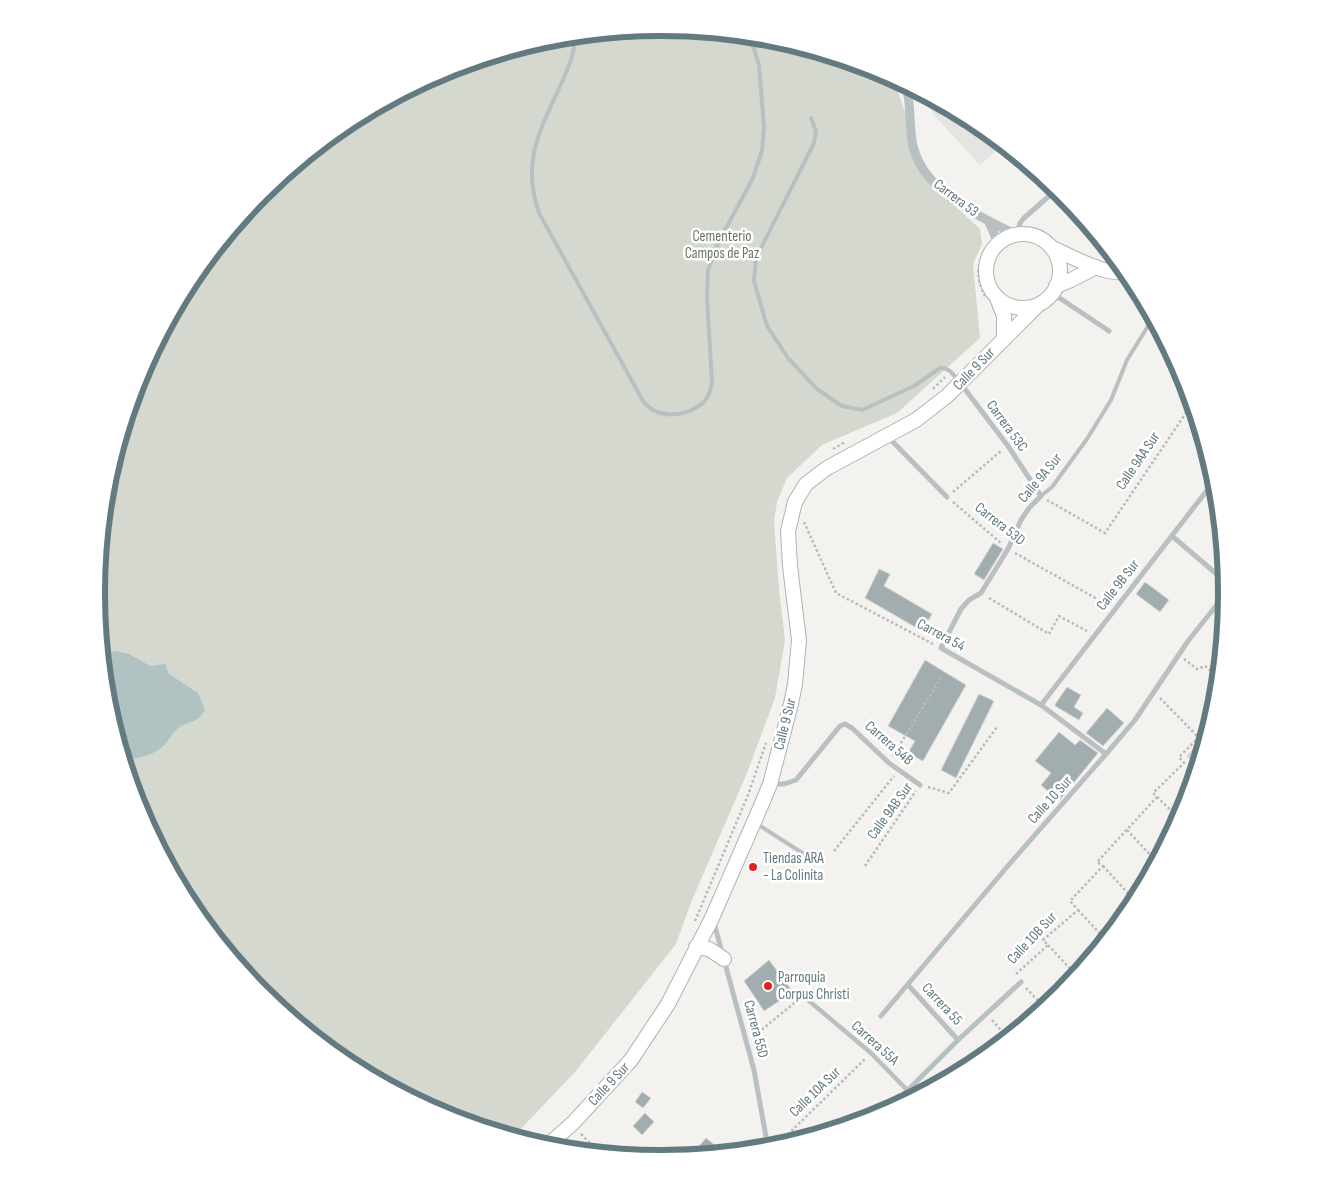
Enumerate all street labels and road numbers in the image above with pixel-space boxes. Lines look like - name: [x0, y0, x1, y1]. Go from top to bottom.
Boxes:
- street label: Carrera 53: [930, 175, 982, 221]
- street label: Calle 9 Sur: [949, 343, 1000, 395]
- street label: Carrera 53C: [982, 397, 1032, 455]
- street label: Calle 9AA Sur: [1112, 428, 1165, 494]
- street label: Calle 9A Sur: [1014, 449, 1067, 507]
- street label: Carrera 53D: [971, 498, 1029, 550]
- street label: Calle 9B Sur: [1092, 555, 1144, 614]
- street label: Carrera 54: [914, 614, 968, 656]
- street label: Calle 9 Sur: [769, 695, 801, 752]
- street label: Carrera 54B: [861, 717, 918, 770]
- street label: Calle 10 Sur: [1023, 772, 1077, 828]
- street label: Calle 9AB Sur: [863, 778, 917, 843]
- street label: Calle 10B Sur: [1003, 907, 1062, 968]
- street label: Carrera 55: [918, 979, 966, 1029]
- street label: Carrera 55D: [739, 998, 773, 1060]
- street label: Carrera 55A: [847, 1017, 903, 1070]
- street label: Calle 9 Sur: [584, 1058, 634, 1110]
- street label: Calle 10A Sur: [785, 1062, 845, 1121]

